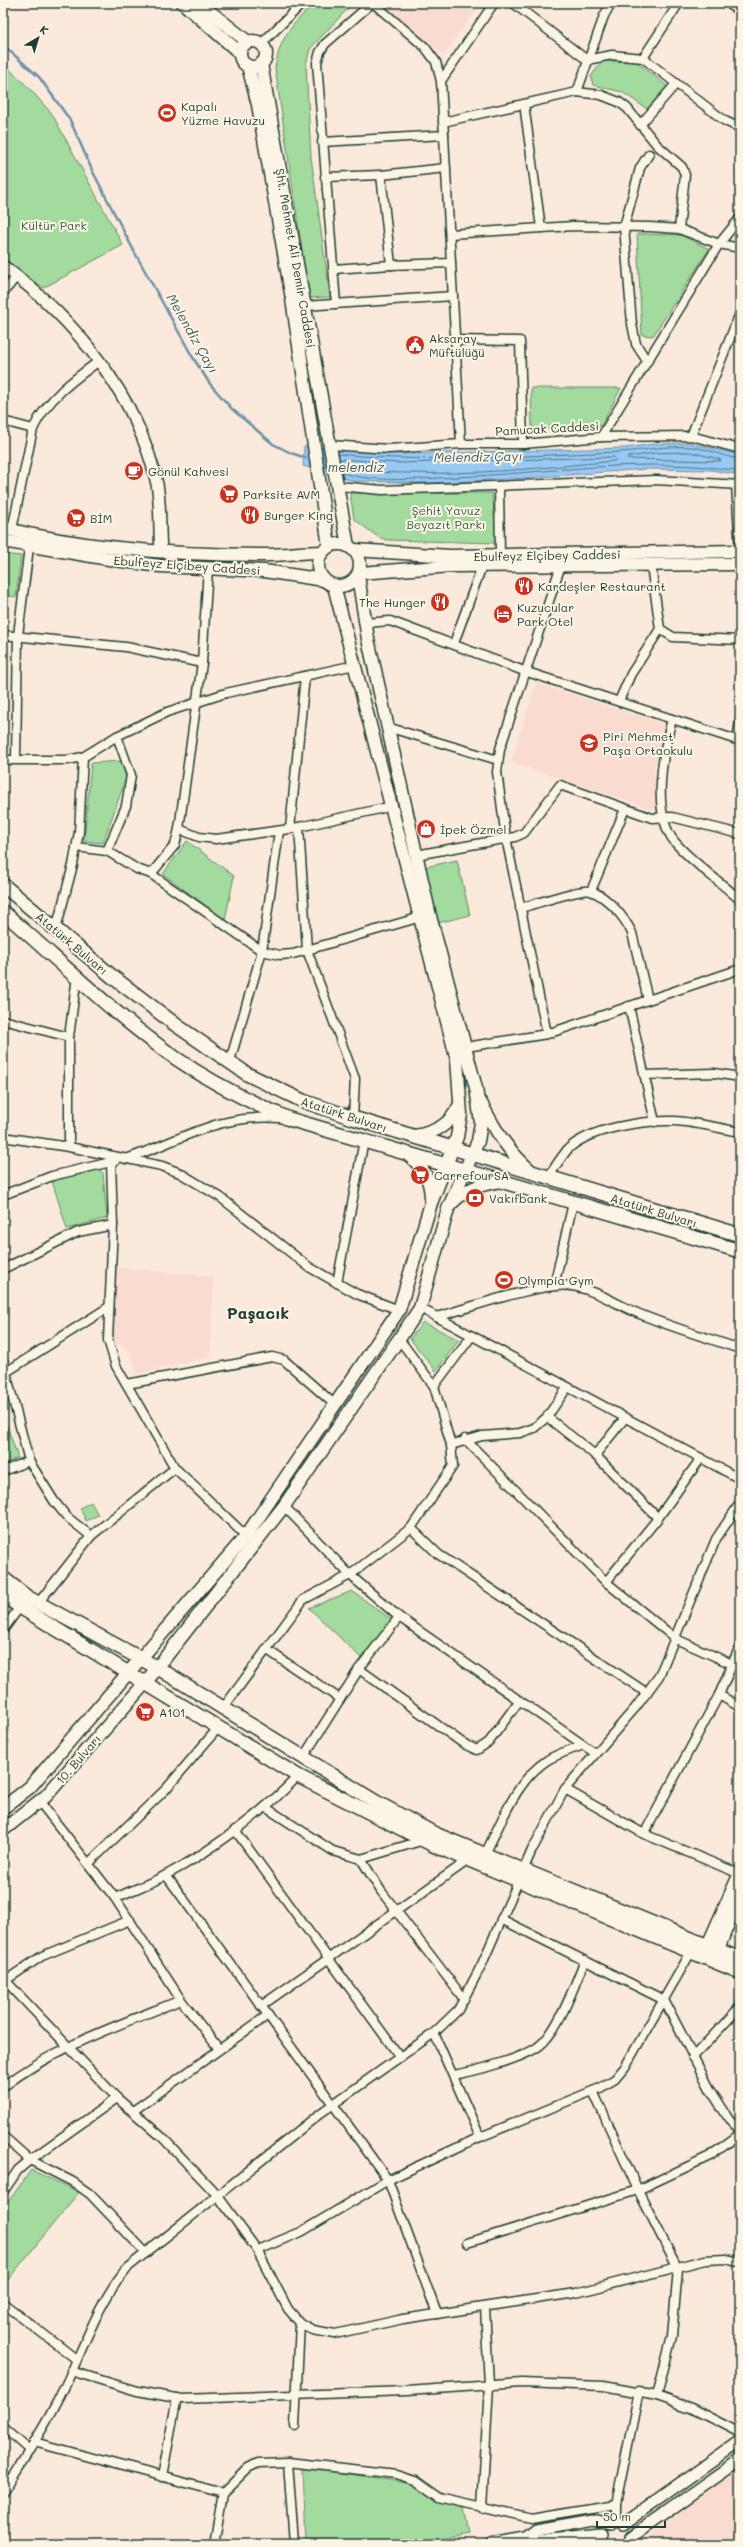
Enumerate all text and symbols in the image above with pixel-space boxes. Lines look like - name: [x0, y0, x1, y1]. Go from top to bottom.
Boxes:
- north arrow: [18, 18, 58, 58]
- text: K: [37, 22, 52, 38]
- place label: Kapalı Yüzme Havuzu: [181, 98, 265, 128]
- sports icon: Kapalı Yüzme Havuzu: [156, 102, 178, 124]
- street label: Şht. Mehmet Ali Demir Caddesi: [272, 167, 320, 349]
- park label: Kültür Park: [21, 217, 87, 233]
- water label: Melendiz Çayı: [163, 290, 223, 376]
- place label: Aksaray Müftülüğü: [429, 330, 485, 360]
- public building icon: Aksaray Müftülüğü: [404, 334, 426, 356]
- street label: Pamucak Caddesi: [495, 417, 599, 439]
- water label: Melendiz Çayı: [433, 447, 523, 465]
- water label: melendiz: [328, 458, 385, 475]
- cafe icon: Gönül Kahvesi: [123, 460, 145, 482]
- place label: Gönül Kahvesi: [148, 463, 229, 479]
- supermarket icon: Parksite AVM: [218, 483, 240, 505]
- place label: Parksite AVM: [243, 486, 320, 502]
- park label: Şehit Yavuz Beyazıt Parkı: [406, 502, 486, 532]
- restaurant icon: Burger King: [239, 504, 261, 526]
- supermarket icon: BİM: [65, 507, 87, 529]
- place label: Burger King: [264, 507, 333, 523]
- place label: BİM: [90, 510, 112, 526]
- street label: Ebulfeyz Elçibey Caddesi: [473, 546, 621, 564]
- street label: Ebulfeyz Elçibey Caddesi: [113, 552, 261, 578]
- restaurant icon: Kardeşler Restaurant: [513, 575, 535, 597]
- place label: Kardeşler Restaurant: [538, 578, 666, 594]
- restaurant icon: The Hunger: [429, 591, 451, 613]
- place label: The Hunger: [359, 594, 426, 610]
- place label: Kuzucular Park Otel: [517, 599, 574, 629]
- hotel icon: Kuzucular Park Otel: [492, 603, 514, 625]
- place label: Piri Mehmet Paşa Ortaokulu: [603, 728, 693, 758]
- school or university icon: Piri Mehmet Paşa Ortaokulu: [578, 732, 600, 754]
- shop icon: İpek Özmel: [415, 818, 437, 840]
- place label: İpek Özmel: [440, 821, 506, 837]
- street label: Atatürk Bulvarı: [32, 908, 112, 978]
- street label: Atatürk Bulvarı: [299, 1093, 389, 1135]
- supermarket icon: CarrefourSA: [409, 1164, 431, 1186]
- place label: CarrefourSA: [434, 1167, 509, 1183]
- bank icon: Vakıfbank: [464, 1187, 486, 1209]
- street label: Atatürk Bulvarı: [609, 1189, 699, 1231]
- place label: Vakıfbank: [489, 1190, 547, 1206]
- sports icon: Olympia Gym: [493, 1269, 515, 1291]
- place label: Olympia Gym: [518, 1272, 593, 1288]
- district label: Paşacık: [227, 1302, 289, 1324]
- supermarket icon: A101: [134, 1701, 156, 1723]
- place label: A101: [159, 1704, 185, 1720]
- street label: 10. Bulvarı: [52, 1731, 104, 1787]
- scale bar: [597, 2503, 665, 2529]
- text: 50 m: [603, 2508, 631, 2524]

